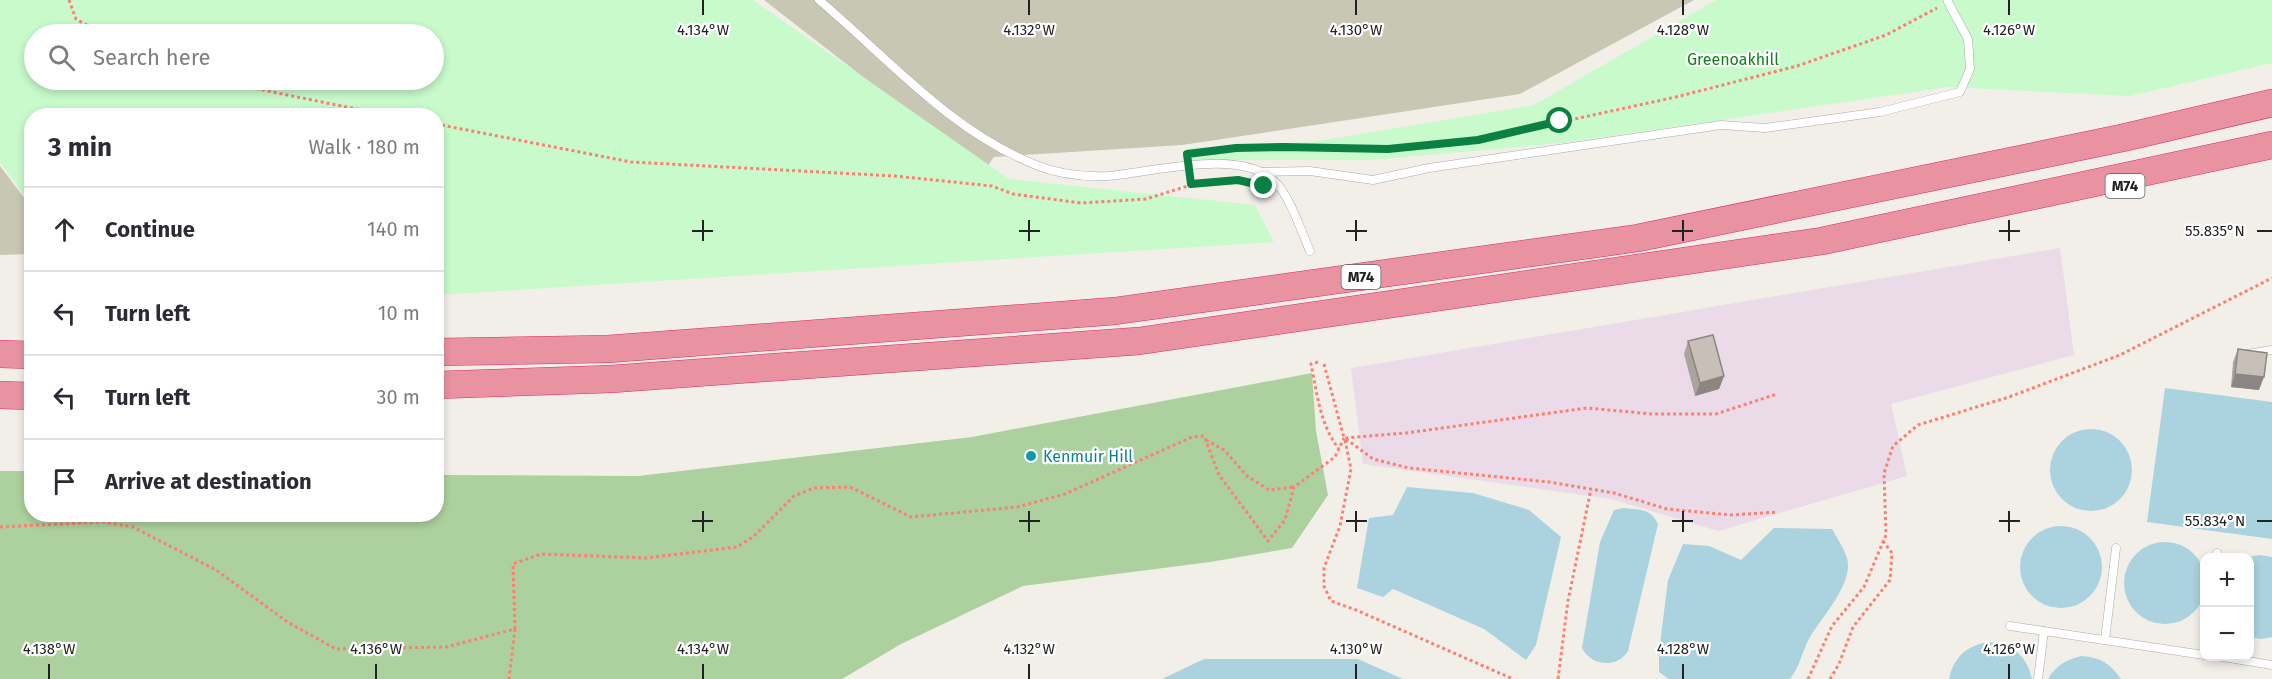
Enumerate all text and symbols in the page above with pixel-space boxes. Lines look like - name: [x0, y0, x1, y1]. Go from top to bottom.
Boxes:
- text: 4.134°W: [677, 21, 730, 39]
- text: 4.132°W: [1003, 21, 1055, 39]
- text: 4.130°W: [1330, 21, 1383, 39]
- text: 4.128°W: [1657, 21, 1710, 39]
- text: 4.126°W: [1983, 21, 2036, 39]
- search box: [24, 24, 444, 90]
- icon: search: [45, 41, 78, 74]
- text: Search here: [93, 44, 211, 71]
- park label: Greenoakhill: [1687, 50, 1779, 69]
- route start: [1546, 107, 1572, 133]
- text: 3 min: [48, 132, 112, 163]
- text: Walk · 180 m: [309, 135, 420, 159]
- route end: [1250, 172, 1276, 198]
- road number: M74: [2106, 174, 2144, 198]
- icon: ahead: [48, 213, 81, 246]
- text: Continue: [105, 216, 195, 243]
- text: 140 m: [367, 217, 420, 241]
- text: 55.835°N: [2185, 222, 2245, 240]
- road number: M74: [1342, 265, 1380, 289]
- icon: left: [48, 297, 81, 330]
- text: Turn left: [105, 300, 190, 327]
- text: 10 m: [378, 301, 420, 325]
- icon: left: [48, 381, 81, 414]
- text: Turn left: [105, 384, 190, 411]
- text: 30 m: [376, 385, 420, 409]
- place label: Kenmuir Hill: [1043, 447, 1133, 466]
- marker: Kenmuir Hill: [1024, 449, 1038, 463]
- icon: arrive: [48, 465, 81, 498]
- text: Arrive at destination: [105, 468, 312, 495]
- text: 55.834°N: [2185, 512, 2245, 530]
- map controls: [2200, 553, 2254, 661]
- button: +: [2200, 553, 2254, 607]
- button: −: [2200, 607, 2254, 661]
- text: 4.138°W: [23, 640, 76, 658]
- text: 4.136°W: [350, 640, 403, 658]
- text: 4.134°W: [677, 640, 730, 658]
- text: 4.132°W: [1003, 640, 1055, 658]
- text: 4.130°W: [1330, 640, 1383, 658]
- text: 4.128°W: [1657, 640, 1710, 658]
- text: 4.126°W: [1983, 640, 2036, 658]

